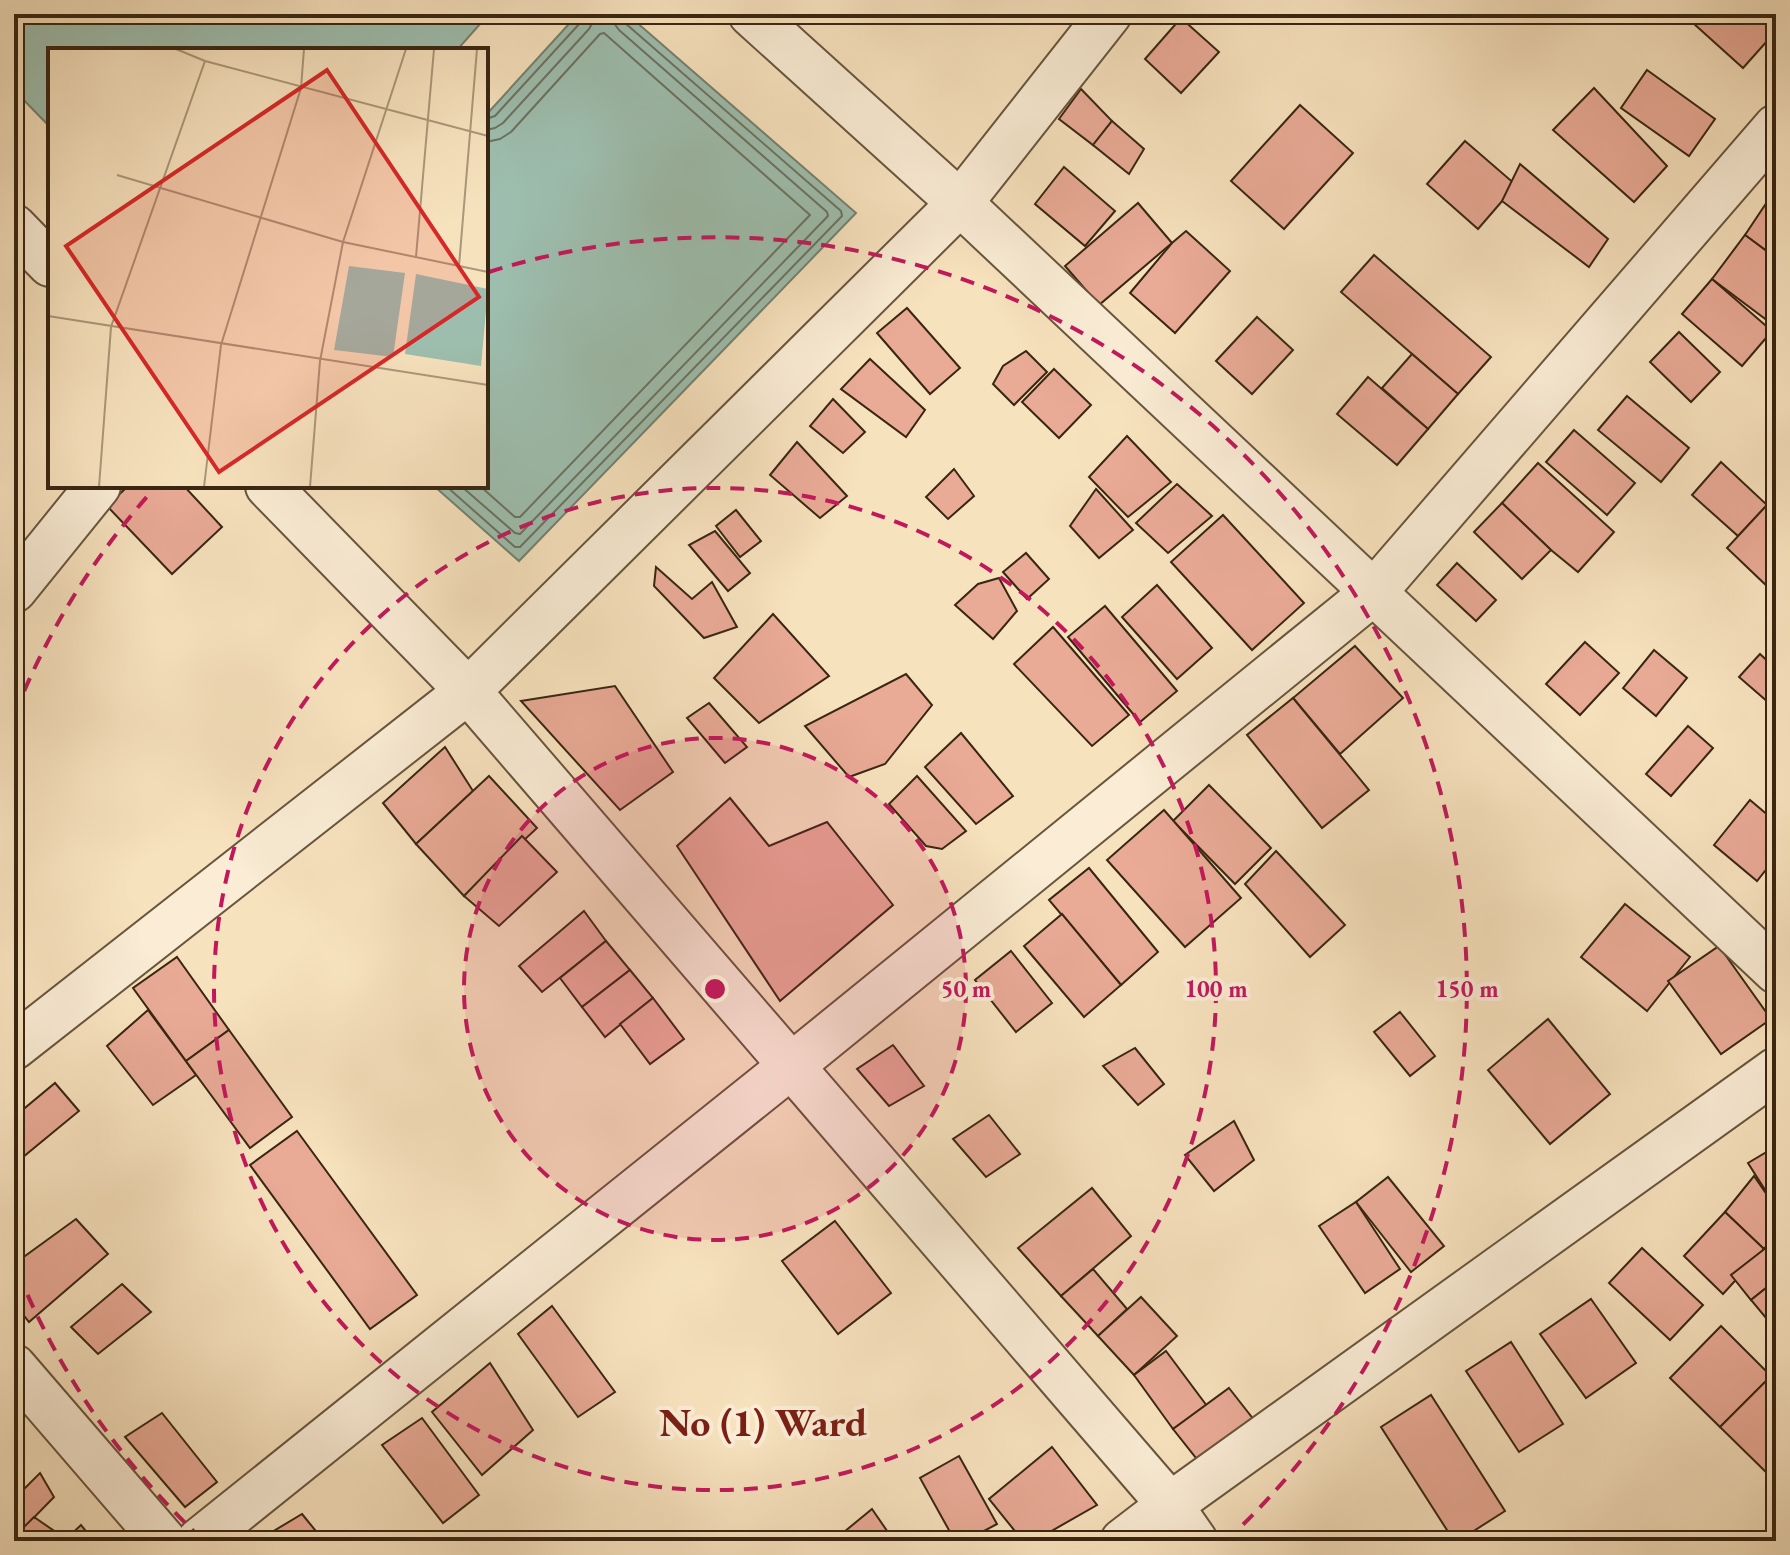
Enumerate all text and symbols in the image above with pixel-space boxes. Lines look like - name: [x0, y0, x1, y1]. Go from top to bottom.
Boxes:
- inset map: [48, 48, 488, 488]
- text: 50 m: [941, 973, 991, 1004]
- text: 100 m: [1184, 973, 1248, 1004]
- text: 150 m: [1435, 973, 1499, 1004]
- centre of rings: [701, 975, 729, 1003]
- district label: No (1) Ward: [659, 1396, 867, 1448]

